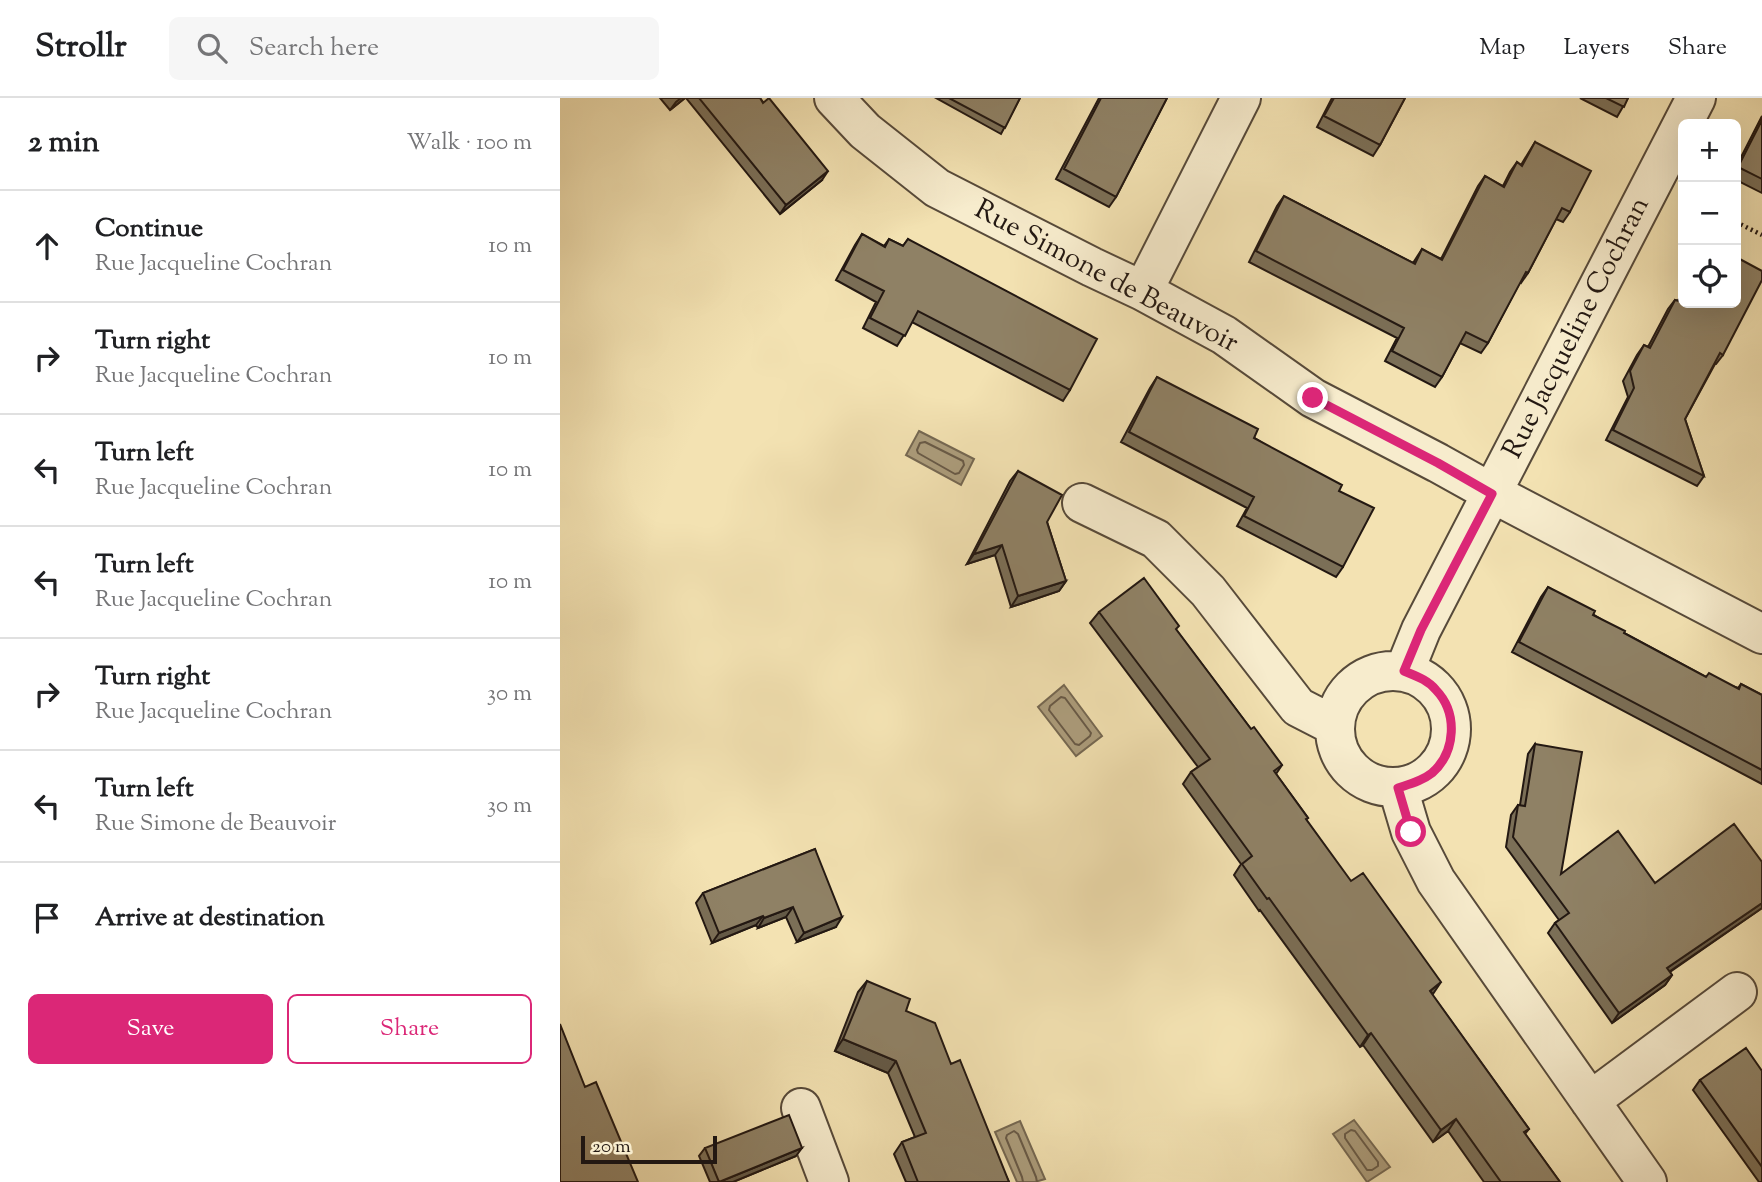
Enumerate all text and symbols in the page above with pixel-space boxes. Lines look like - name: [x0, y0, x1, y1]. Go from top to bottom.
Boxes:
- search box: [169, 17, 659, 80]
- text: Strollr: [35, 24, 127, 72]
- icon: search: [193, 29, 231, 67]
- text: Search here: [249, 30, 379, 67]
- text: Map: [1479, 31, 1525, 65]
- text: Layers: [1563, 31, 1630, 65]
- text: Share: [1668, 31, 1727, 65]
- map controls: [1678, 119, 1741, 308]
- button: +: [1678, 119, 1741, 182]
- text: 2 min: [28, 122, 100, 165]
- text: Walk · 100 m: [407, 127, 532, 160]
- button: −: [1678, 182, 1741, 245]
- street label: Rue Simone de Beauvoir: [967, 190, 1246, 364]
- street label: Rue Jacqueline Cochran: [1494, 190, 1660, 466]
- text: Continue: [95, 211, 203, 248]
- icon: ahead: [28, 227, 66, 265]
- text: 10 m: [488, 230, 532, 263]
- button: locate: [1678, 245, 1741, 308]
- text: Rue Jacqueline Cochran: [95, 248, 332, 281]
- text: Turn right: [95, 323, 210, 360]
- icon: right: [28, 339, 66, 377]
- text: 10 m: [488, 342, 532, 375]
- text: Rue Jacqueline Cochran: [95, 360, 332, 393]
- route end: [1297, 382, 1328, 413]
- text: Turn left: [95, 435, 194, 472]
- icon: left: [28, 451, 66, 489]
- text: 10 m: [488, 454, 532, 487]
- text: Rue Jacqueline Cochran: [95, 472, 332, 505]
- text: Turn left: [95, 547, 194, 584]
- icon: left: [28, 563, 66, 601]
- text: 10 m: [488, 566, 532, 599]
- text: Rue Jacqueline Cochran: [95, 584, 332, 617]
- text: Turn right: [95, 659, 210, 696]
- icon: right: [28, 675, 66, 713]
- text: 30 m: [487, 678, 532, 711]
- text: Rue Jacqueline Cochran: [95, 696, 332, 729]
- text: Turn left: [95, 771, 194, 808]
- icon: left: [28, 787, 66, 825]
- text: 30 m: [487, 790, 532, 823]
- text: Rue Simone de Beauvoir: [95, 808, 336, 841]
- route start: [1395, 816, 1426, 847]
- icon: arrive: [28, 899, 66, 937]
- text: Arrive at destination: [95, 900, 325, 937]
- button: Save: [28, 994, 273, 1064]
- button: Share: [287, 994, 532, 1064]
- scale bar: [581, 1133, 718, 1165]
- text: 20 m: [592, 1134, 631, 1161]

